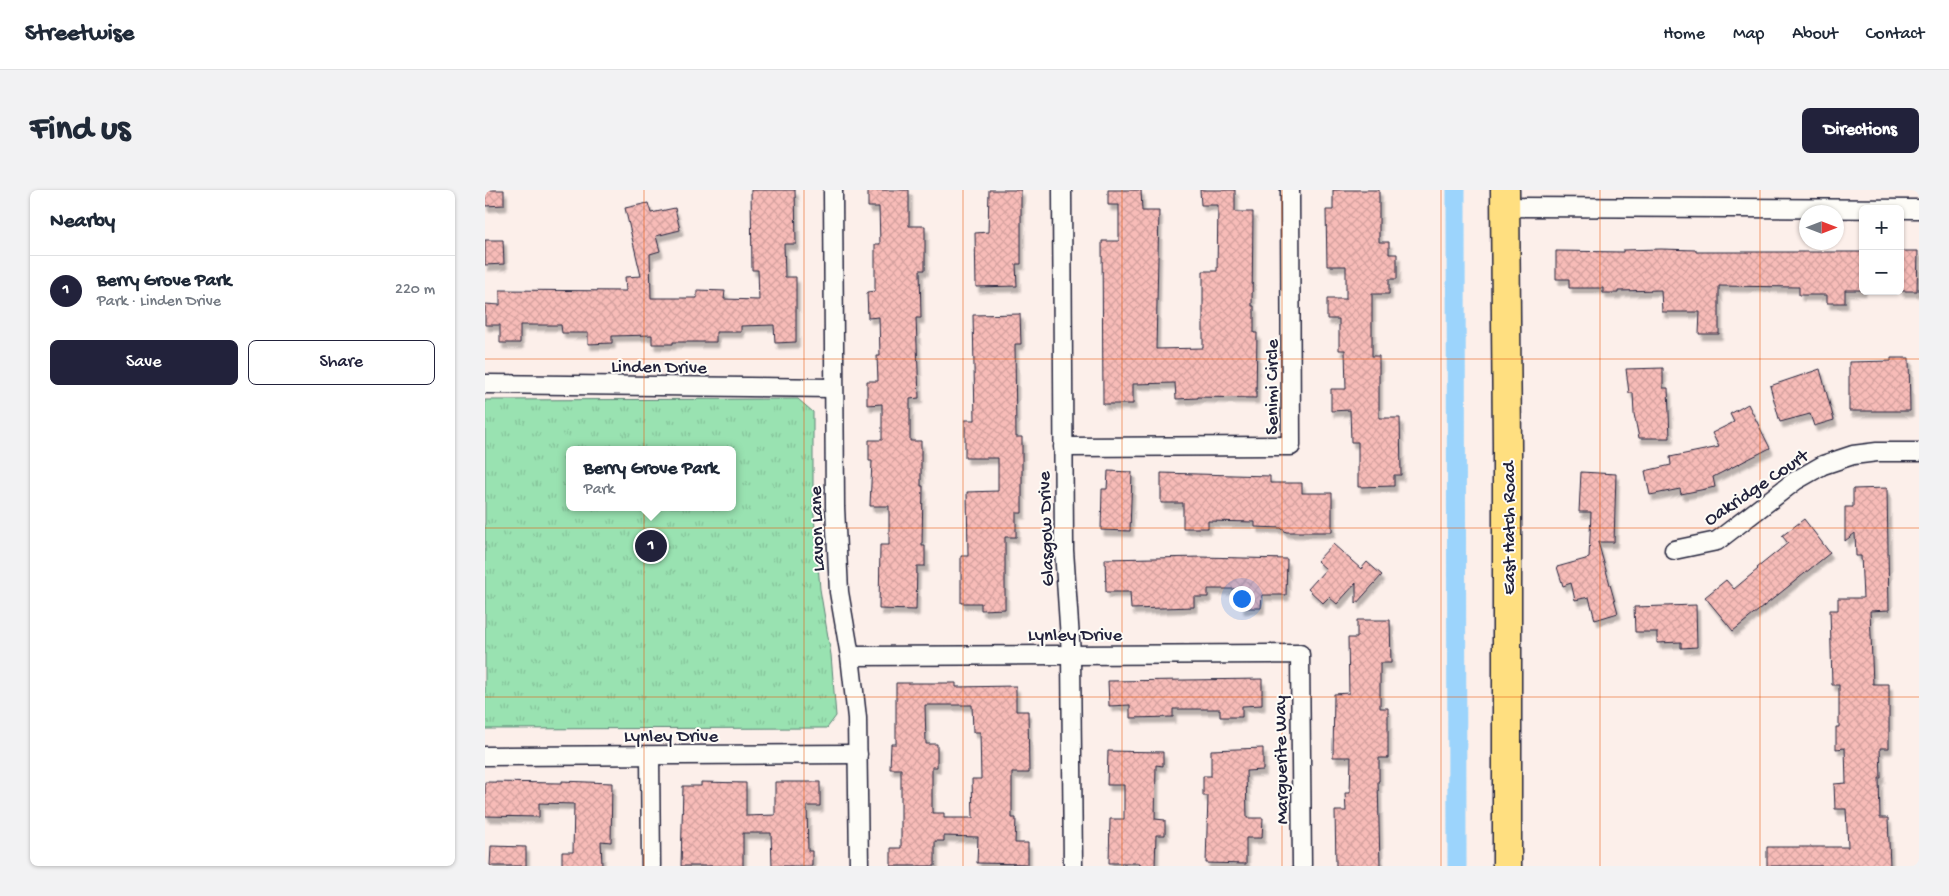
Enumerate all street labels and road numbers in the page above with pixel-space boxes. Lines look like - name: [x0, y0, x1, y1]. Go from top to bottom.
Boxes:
- street label: Senimi Circle: [1262, 339, 1285, 435]
- street label: Linden Drive: [611, 356, 707, 381]
- street label: Oakridge Court: [1700, 444, 1815, 532]
- street label: East Hatch Road: [1499, 459, 1522, 595]
- street label: Glasgow Drive: [1034, 471, 1061, 587]
- street label: Lavon Lane: [806, 486, 831, 572]
- street label: Lynley Drive: [1028, 625, 1122, 648]
- street label: Marguerite Way: [1270, 695, 1295, 825]
- street label: Lynley Drive: [624, 726, 718, 749]

